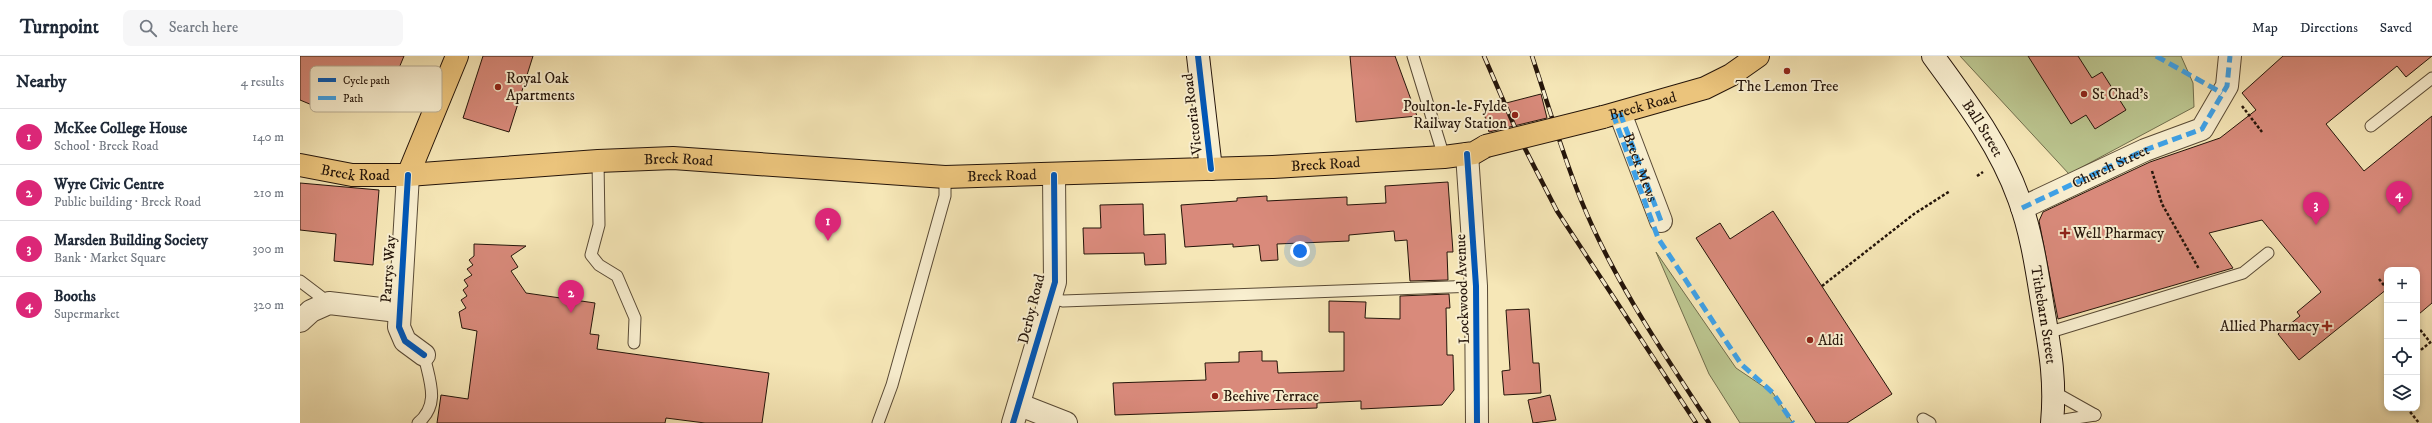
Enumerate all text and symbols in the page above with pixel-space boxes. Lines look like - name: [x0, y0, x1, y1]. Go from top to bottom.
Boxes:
- search box: [123, 10, 403, 46]
- text: Turnpoint: [20, 16, 99, 39]
- icon: search: [137, 17, 159, 39]
- text: Search here: [169, 18, 238, 37]
- text: Map: [2252, 19, 2278, 37]
- text: Directions: [2300, 19, 2358, 37]
- text: Saved: [2380, 19, 2412, 37]
- legend: [310, 66, 442, 112]
- marker: The Lemon Tree: [1782, 66, 1792, 76]
- place label: Royal Oak Apartments: [506, 69, 575, 105]
- text: Nearby: [16, 71, 66, 93]
- street label: Victoria Road: [1178, 72, 1207, 157]
- text: 4 results: [241, 74, 284, 90]
- text: Cycle path: [343, 74, 390, 88]
- place label: The Lemon Tree: [1735, 77, 1839, 96]
- marker: Royal Oak Apartments: [493, 82, 503, 92]
- place label: St Chad's: [2092, 85, 2148, 104]
- street label: Breck Road: [1607, 87, 1679, 125]
- marker: St Chad's: [2079, 89, 2089, 99]
- text: Path: [343, 92, 364, 106]
- street label: Ball Street: [1958, 96, 2008, 160]
- place label: Poulton-le-Fylde Railway Station: [1403, 97, 1507, 133]
- marker: Poulton-le-Fylde Railway Station: [1510, 110, 1520, 120]
- text: McKee College House: [54, 119, 187, 138]
- text: 1: [27, 129, 31, 145]
- text: 140 m: [252, 129, 284, 145]
- street label: Breck Mews: [1618, 130, 1662, 205]
- text: School · Breck Road: [54, 138, 159, 154]
- street label: Church Street: [2069, 140, 2152, 193]
- street label: Breck Road: [643, 149, 714, 171]
- street label: Breck Road: [1290, 153, 1361, 176]
- street label: Breck Road: [319, 160, 390, 186]
- street label: Breck Road: [967, 165, 1037, 186]
- text: Wyre Civic Centre: [54, 175, 164, 194]
- pin: 4: [2386, 181, 2412, 214]
- text: 2: [26, 185, 32, 201]
- text: 210 m: [253, 185, 284, 201]
- pin: 3: [2303, 192, 2329, 225]
- text: Public building · Breck Road: [54, 194, 201, 210]
- pin: 1: [815, 208, 841, 241]
- place label: Well Pharmacy: [2072, 224, 2165, 243]
- marker: Well Pharmacy: [2060, 228, 2070, 238]
- text: Marsden Building Society: [54, 231, 208, 250]
- street label: Parrys Way: [377, 234, 400, 304]
- street label: Lockwood Avenue: [1451, 234, 1474, 344]
- text: 3: [27, 241, 31, 257]
- text: 300 m: [253, 241, 284, 257]
- your location: [1290, 241, 1310, 261]
- text: Bank · Market Square: [54, 250, 166, 266]
- street label: Tithebarn Street: [2026, 264, 2060, 365]
- map controls: [2384, 267, 2420, 411]
- button: +: [2384, 267, 2420, 303]
- street label: Derby Road: [1014, 272, 1049, 346]
- pin: 2: [558, 280, 584, 313]
- text: Booths: [54, 287, 96, 306]
- text: 4: [25, 297, 33, 313]
- text: 320 m: [253, 297, 284, 313]
- button: −: [2384, 303, 2420, 339]
- text: Supermarket: [54, 306, 120, 322]
- place label: Allied Pharmacy: [2220, 317, 2320, 336]
- marker: Allied Pharmacy: [2322, 321, 2332, 331]
- place label: Aldi: [1818, 331, 1844, 350]
- marker: Aldi: [1805, 335, 1815, 345]
- button: locate: [2384, 339, 2420, 375]
- button: layers: [2384, 375, 2420, 411]
- place label: Beehive Terrace: [1223, 387, 1319, 406]
- marker: Beehive Terrace: [1210, 391, 1220, 401]

